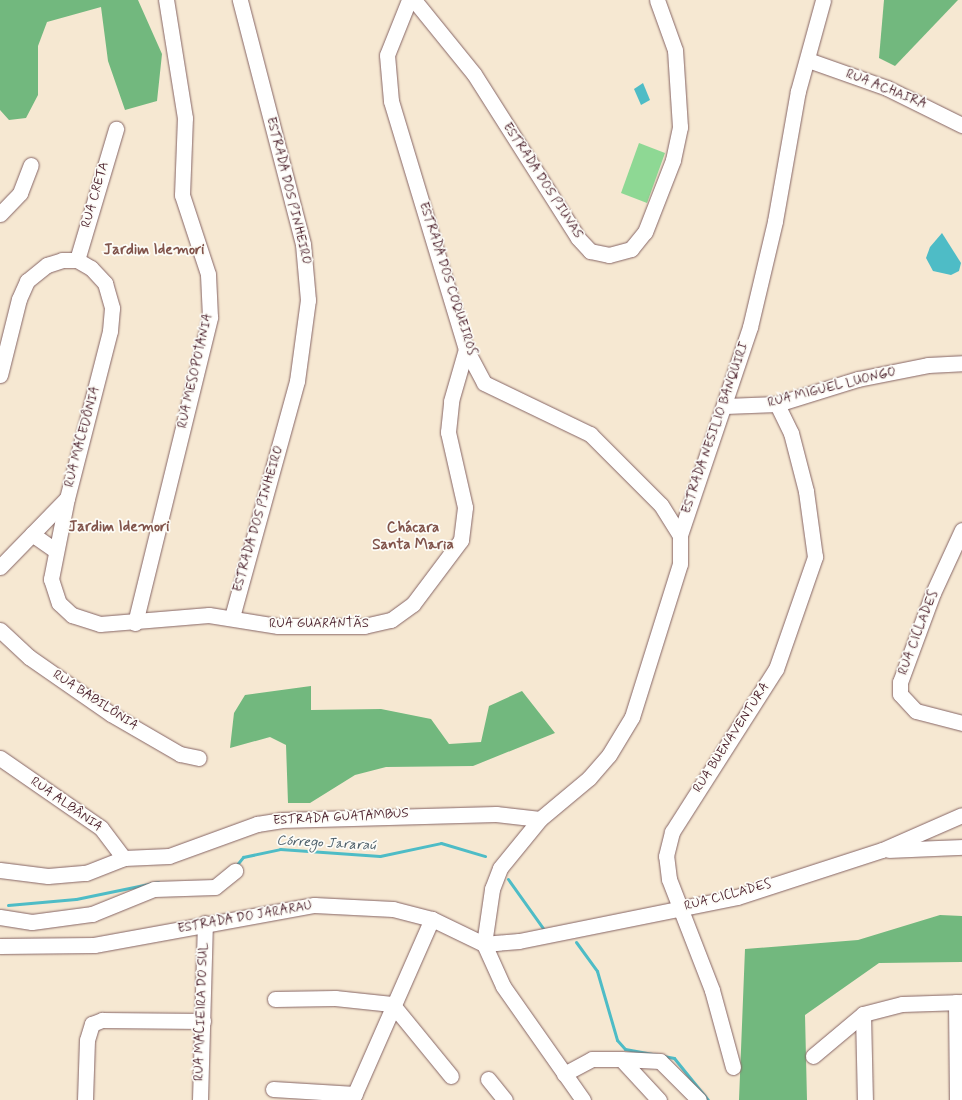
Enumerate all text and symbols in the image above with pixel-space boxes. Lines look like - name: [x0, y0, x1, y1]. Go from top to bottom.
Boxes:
- street label: RUA ACHAIRA: [845, 67, 927, 113]
- street label: ESTRADA DOS PINHEIRO: [262, 116, 314, 266]
- street label: ESTRADA DOS PIUVAS: [499, 120, 585, 242]
- street label: RUA CRETA: [79, 160, 113, 230]
- street label: ESTRADA DOS COQUEIROS: [415, 200, 479, 358]
- district label: Jardim Idemori: [103, 242, 205, 260]
- street label: RUA MESOPOTANIA: [175, 312, 217, 430]
- street label: ESTRADA NESILIO BANQUIRI: [680, 342, 752, 514]
- street label: RUA MIGUEL LUONGO: [766, 364, 898, 412]
- street label: RUA MACEDÔNIA: [62, 384, 104, 490]
- street label: ESTRADA DOS PINHEIRO: [231, 445, 287, 593]
- district label: Jardim Idemori: [68, 519, 170, 537]
- district label: Chácara Santa Maria: [372, 519, 454, 554]
- street label: RUA CICLADES: [896, 588, 942, 678]
- street label: RUA GUARANTÃS: [269, 616, 369, 632]
- street label: RUA BABILÔNIA: [49, 667, 141, 735]
- street label: RUA BUENAVENTURA: [690, 679, 774, 797]
- street label: RUA ALBÂNIA: [27, 774, 105, 836]
- street label: ESTRADA GUATAMBUS: [273, 807, 409, 829]
- water label: Córrego Jararaú: [276, 832, 376, 854]
- street label: RUA CICLADES: [682, 877, 774, 915]
- street label: ESTRADA DO JARARAU: [175, 898, 315, 938]
- street label: RUA MACIEIRA DO SUL: [192, 942, 212, 1082]

